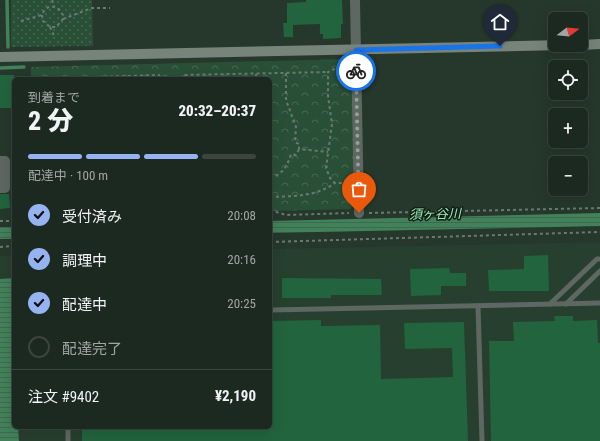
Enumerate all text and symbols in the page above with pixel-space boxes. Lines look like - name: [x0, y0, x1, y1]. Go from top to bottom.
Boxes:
- pin: [483, 5, 517, 46]
- icon: home: [489, 11, 511, 33]
- north arrow: [548, 12, 588, 52]
- map controls: [548, 12, 588, 196]
- courier: [336, 51, 376, 91]
- icon: bike: [345, 60, 367, 82]
- button: locate: [548, 60, 588, 100]
- text: 到着まで: [28, 90, 80, 105]
- text: 20:32–20:37: [178, 102, 256, 120]
- text: 2 分: [28, 106, 73, 136]
- button: +: [548, 108, 588, 148]
- button: −: [548, 156, 588, 196]
- text: 配達中 · 100 m: [28, 168, 108, 183]
- pin: [342, 172, 376, 213]
- icon: bag: [348, 178, 370, 200]
- icon: check: [28, 204, 50, 226]
- water label: 須ヶ谷川: [409, 206, 463, 222]
- text: 受付済み: [62, 208, 122, 226]
- text: 20:08: [227, 208, 256, 223]
- icon: check: [28, 248, 50, 270]
- text: 調理中: [62, 252, 107, 270]
- text: 20:16: [227, 252, 256, 267]
- icon: check: [28, 292, 50, 314]
- text: 配達中: [62, 296, 107, 314]
- text: 20:25: [227, 296, 256, 311]
- text: 配達完了: [62, 340, 122, 358]
- text: ¥2,190: [215, 387, 256, 405]
- text: 注文 #9402: [28, 388, 99, 406]

